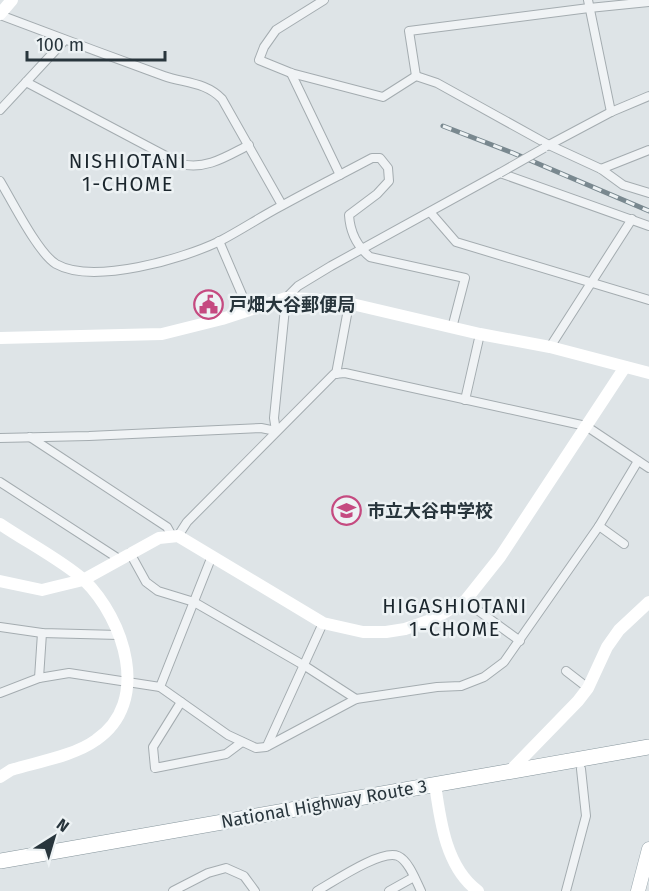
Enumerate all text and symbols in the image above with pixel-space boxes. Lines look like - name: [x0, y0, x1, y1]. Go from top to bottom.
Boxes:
- scale bar: [27, 24, 165, 62]
- text: 100 m: [36, 34, 84, 56]
- district label: NISHIOTANI 1-CHOME: [69, 149, 187, 196]
- public building icon: 戸畑大谷郵便局: [192, 289, 224, 321]
- place label: 戸畑大谷郵便局: [229, 294, 355, 316]
- school or university icon: 市立大谷中学校: [330, 495, 362, 527]
- place label: 市立大谷中学校: [367, 500, 493, 522]
- district label: HIGASHIOTANI 1-CHOME: [382, 594, 528, 641]
- street label: National Highway Route 3: [219, 775, 429, 833]
- north arrow: [24, 807, 84, 867]
- text: N: [53, 815, 73, 836]

